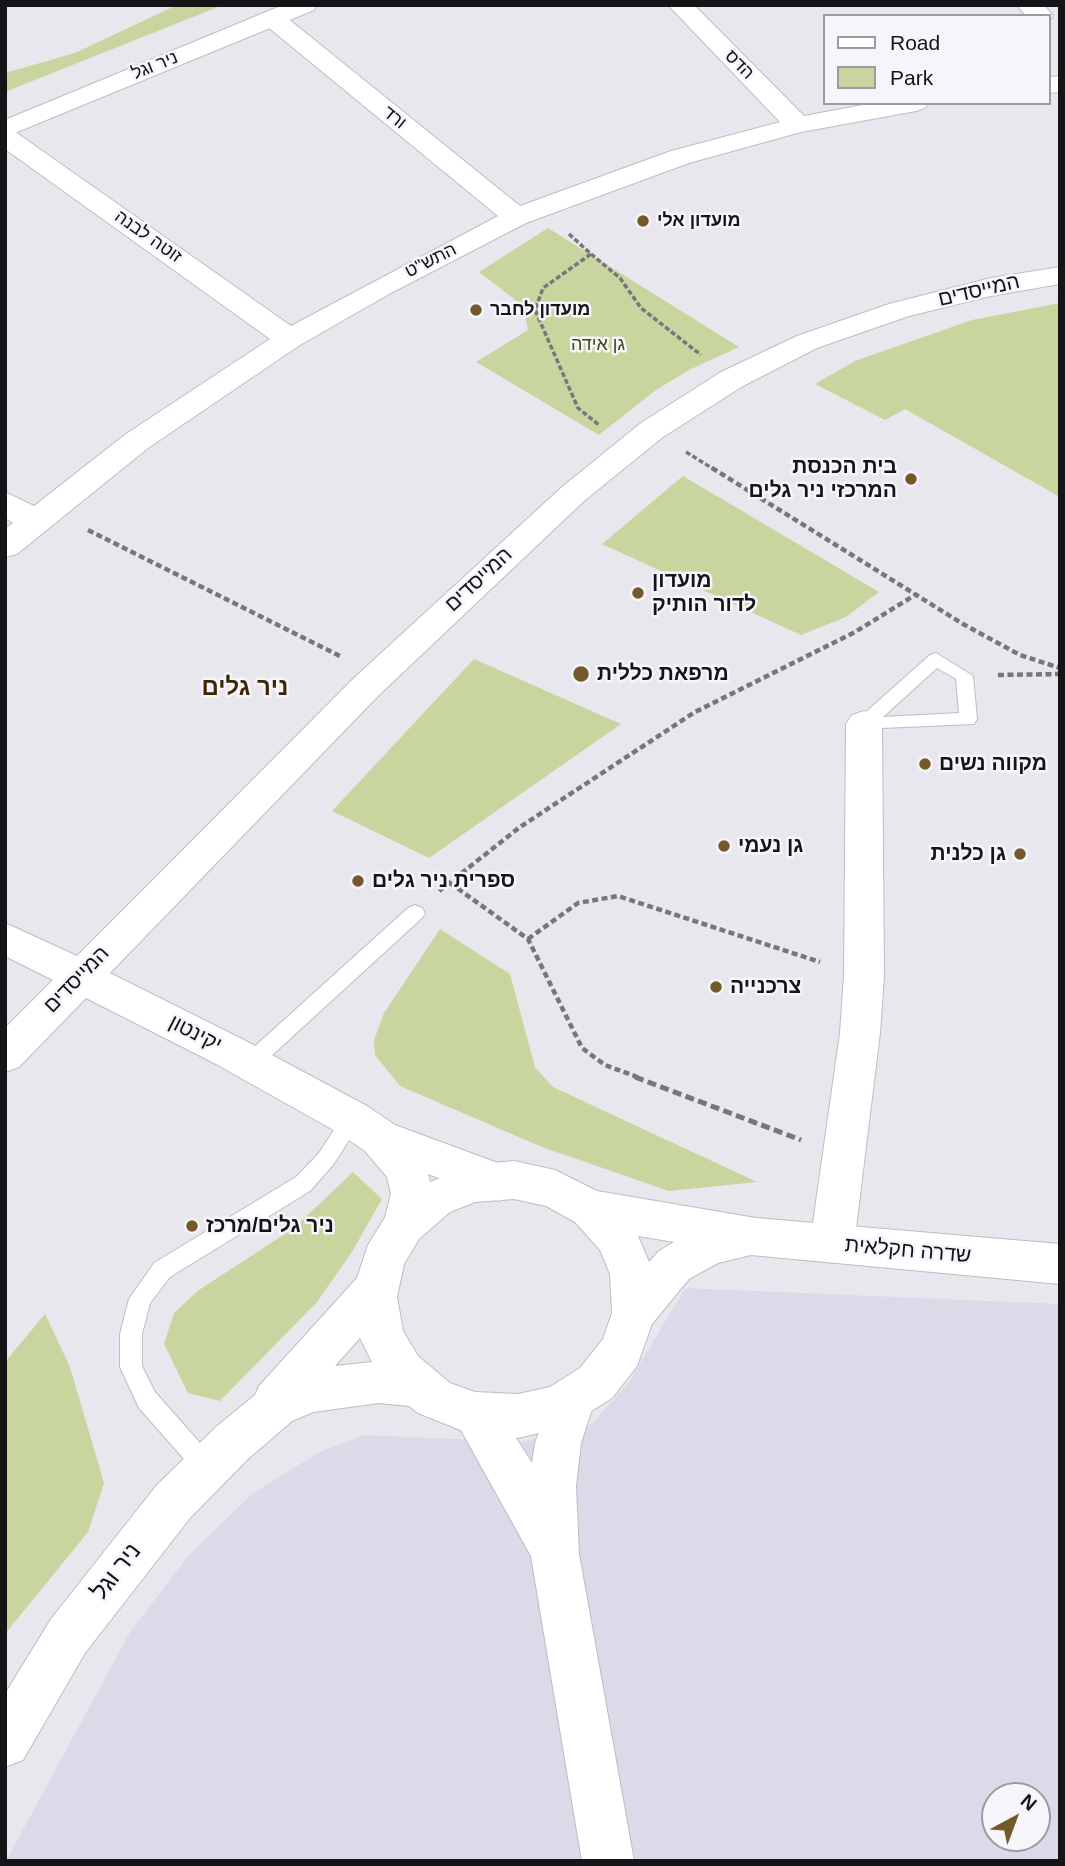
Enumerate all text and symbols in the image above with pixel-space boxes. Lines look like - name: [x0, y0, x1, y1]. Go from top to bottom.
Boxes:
- legend: [824, 14, 1051, 105]
- text: Road: [890, 31, 940, 54]
- street label: הדס: [720, 46, 758, 84]
- street label: ניר וגל: [129, 47, 181, 85]
- text: Park: [890, 66, 933, 89]
- street label: ורד: [378, 102, 410, 134]
- street label: זוטה לבנה: [110, 206, 186, 268]
- place label: מועדון אלי: [657, 210, 741, 232]
- marker: מועדון אלי: [635, 213, 651, 229]
- street label: התש"ט: [402, 239, 460, 283]
- street label: המייסדים: [936, 269, 1022, 313]
- place label: מועדון לחבר: [490, 299, 590, 321]
- marker: מועדון לחבר: [468, 302, 484, 318]
- park label: גן אידה: [571, 334, 625, 356]
- place label: בית הכנסת המרכזי ניר גלים: [749, 454, 897, 504]
- marker: בית הכנסת המרכזי ניר גלים: [903, 471, 919, 487]
- street label: המייסדים: [440, 543, 518, 617]
- place label: מועדון לדור הותיק: [652, 568, 756, 618]
- marker: מועדון לדור הותיק: [630, 585, 646, 601]
- place label: מרפאת כללית: [597, 661, 729, 687]
- marker: מרפאת כללית: [571, 664, 591, 684]
- district label: ניר גלים: [202, 674, 288, 702]
- place label: מקווה נשים: [939, 751, 1047, 777]
- marker: מקווה נשים: [917, 756, 933, 772]
- place label: גן נעמי: [738, 833, 803, 859]
- marker: גן נעמי: [716, 838, 732, 854]
- place label: גן כלנית: [931, 841, 1006, 867]
- marker: גן כלנית: [1012, 846, 1028, 862]
- place label: ספרית ניר גלים: [372, 868, 515, 894]
- marker: ספרית ניר גלים: [350, 873, 366, 889]
- street label: המייסדים: [39, 941, 115, 1019]
- place label: צרכנייה: [730, 974, 801, 1000]
- marker: צרכנייה: [708, 979, 724, 995]
- street label: יקינטון: [164, 1010, 226, 1058]
- place label: ניר גלים/מרכז: [206, 1213, 334, 1239]
- marker: ניר גלים/מרכז: [184, 1218, 200, 1234]
- street label: שדרה חקלאית: [844, 1233, 972, 1269]
- street label: ניר וגל: [86, 1538, 148, 1606]
- north arrow: [981, 1782, 1051, 1852]
- text: N: [1017, 1790, 1041, 1815]

